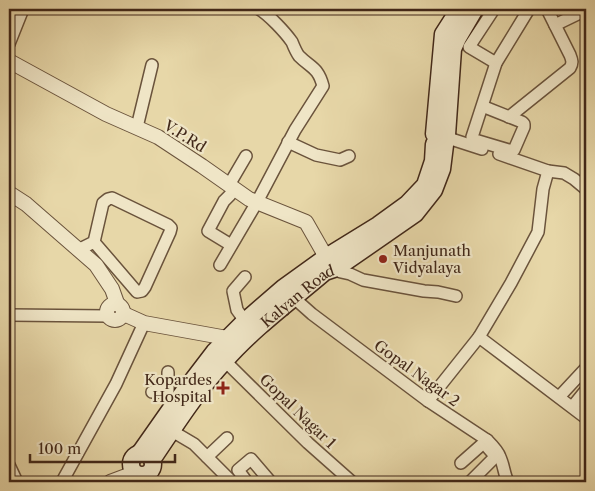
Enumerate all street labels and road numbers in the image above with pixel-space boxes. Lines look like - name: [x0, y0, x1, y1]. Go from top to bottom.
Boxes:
- street label: V.P.Rd: [159, 115, 210, 156]
- street label: Kalyan Road: [256, 260, 337, 331]
- street label: Gopal Nagar 2: [370, 336, 464, 410]
- street label: Gopal Nagar 1: [256, 370, 341, 453]

